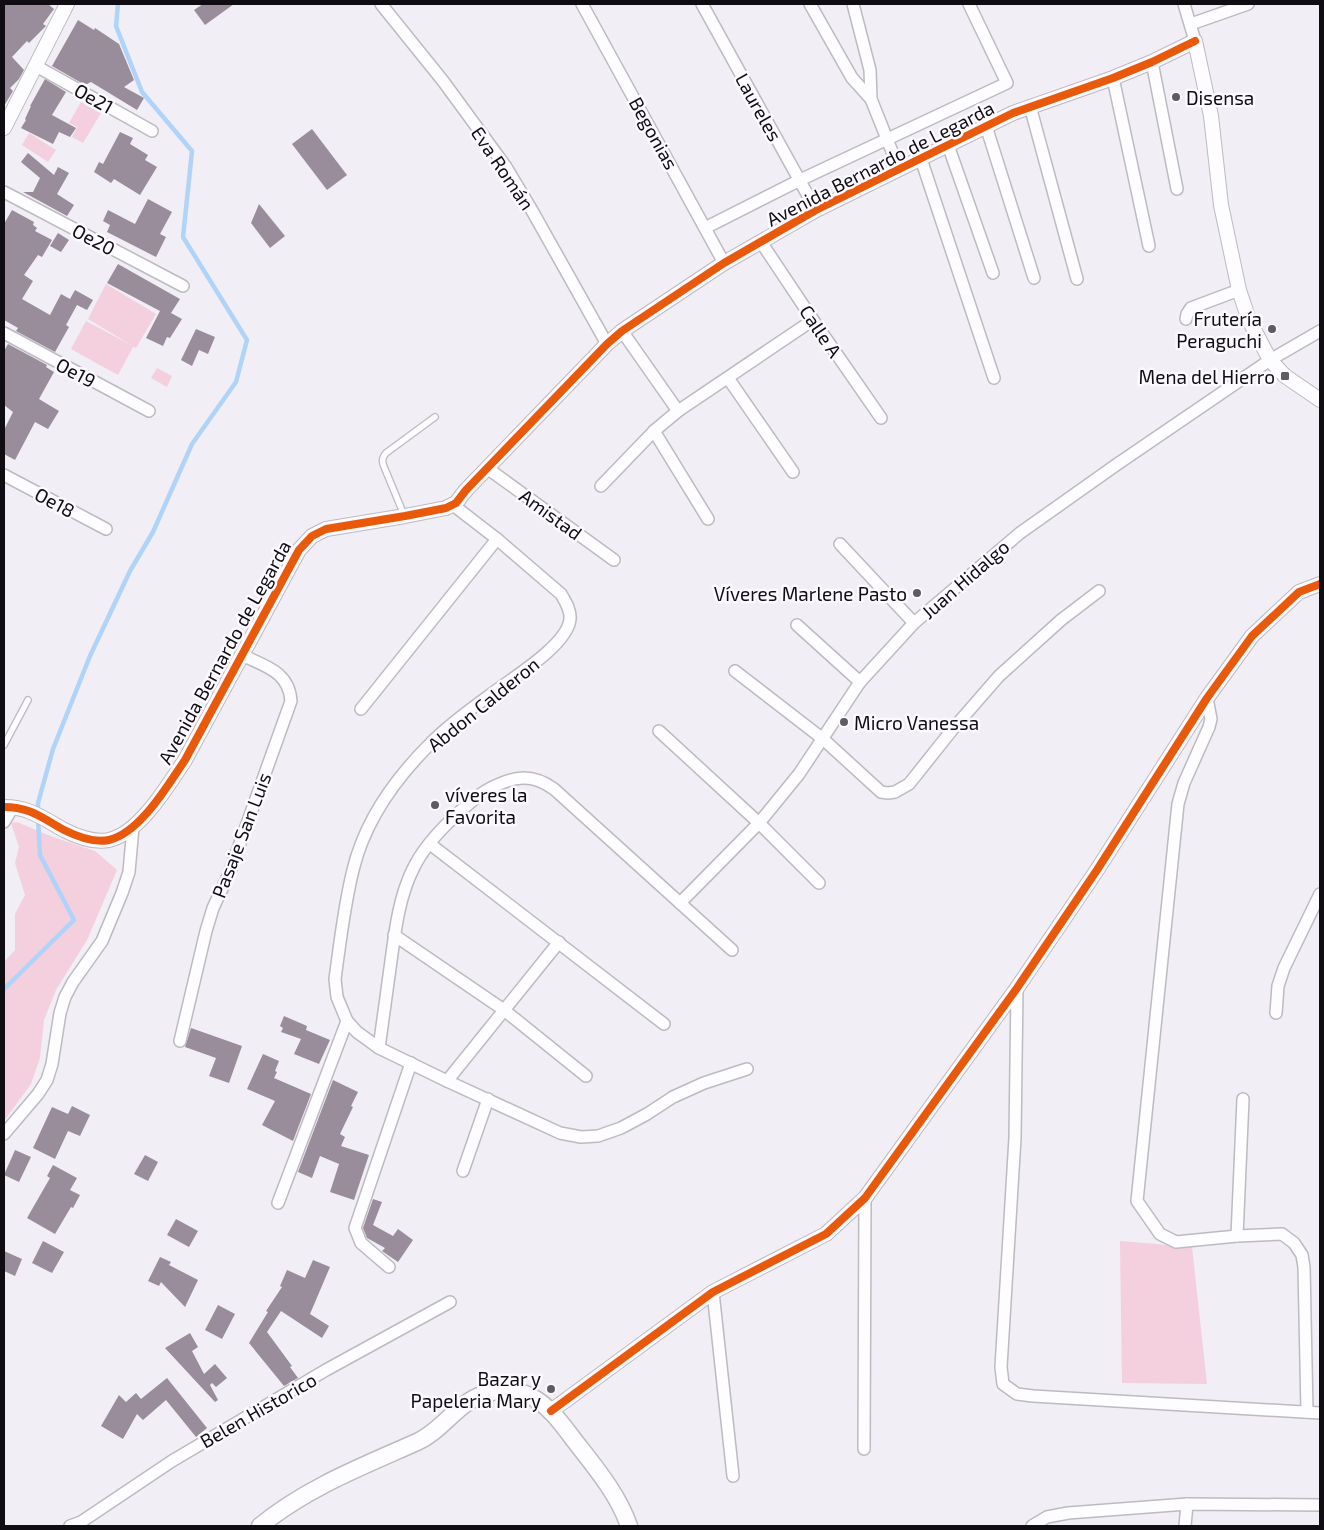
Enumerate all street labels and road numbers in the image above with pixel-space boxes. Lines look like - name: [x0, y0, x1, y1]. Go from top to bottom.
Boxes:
- street label: Laureles: [731, 69, 787, 145]
- street label: Oe21: [70, 78, 118, 118]
- street label: Begonias: [625, 93, 683, 173]
- street label: Avenida Bernardo de Legarda: [762, 95, 998, 231]
- street label: Eva Román: [467, 122, 539, 214]
- street label: Oe20: [69, 218, 119, 260]
- street label: Calle A: [795, 300, 847, 362]
- street label: Oe19: [52, 352, 100, 392]
- street label: Oe18: [31, 482, 79, 522]
- street label: Amistad: [515, 484, 587, 544]
- street label: Juan Hidalgo: [916, 535, 1014, 623]
- street label: Avenida Bernardo de Legarda: [153, 536, 295, 768]
- street label: Abdon Calderon: [423, 652, 543, 756]
- street label: Pasaje San Luis: [207, 769, 275, 901]
- street label: Belen Historico: [196, 1367, 320, 1453]

